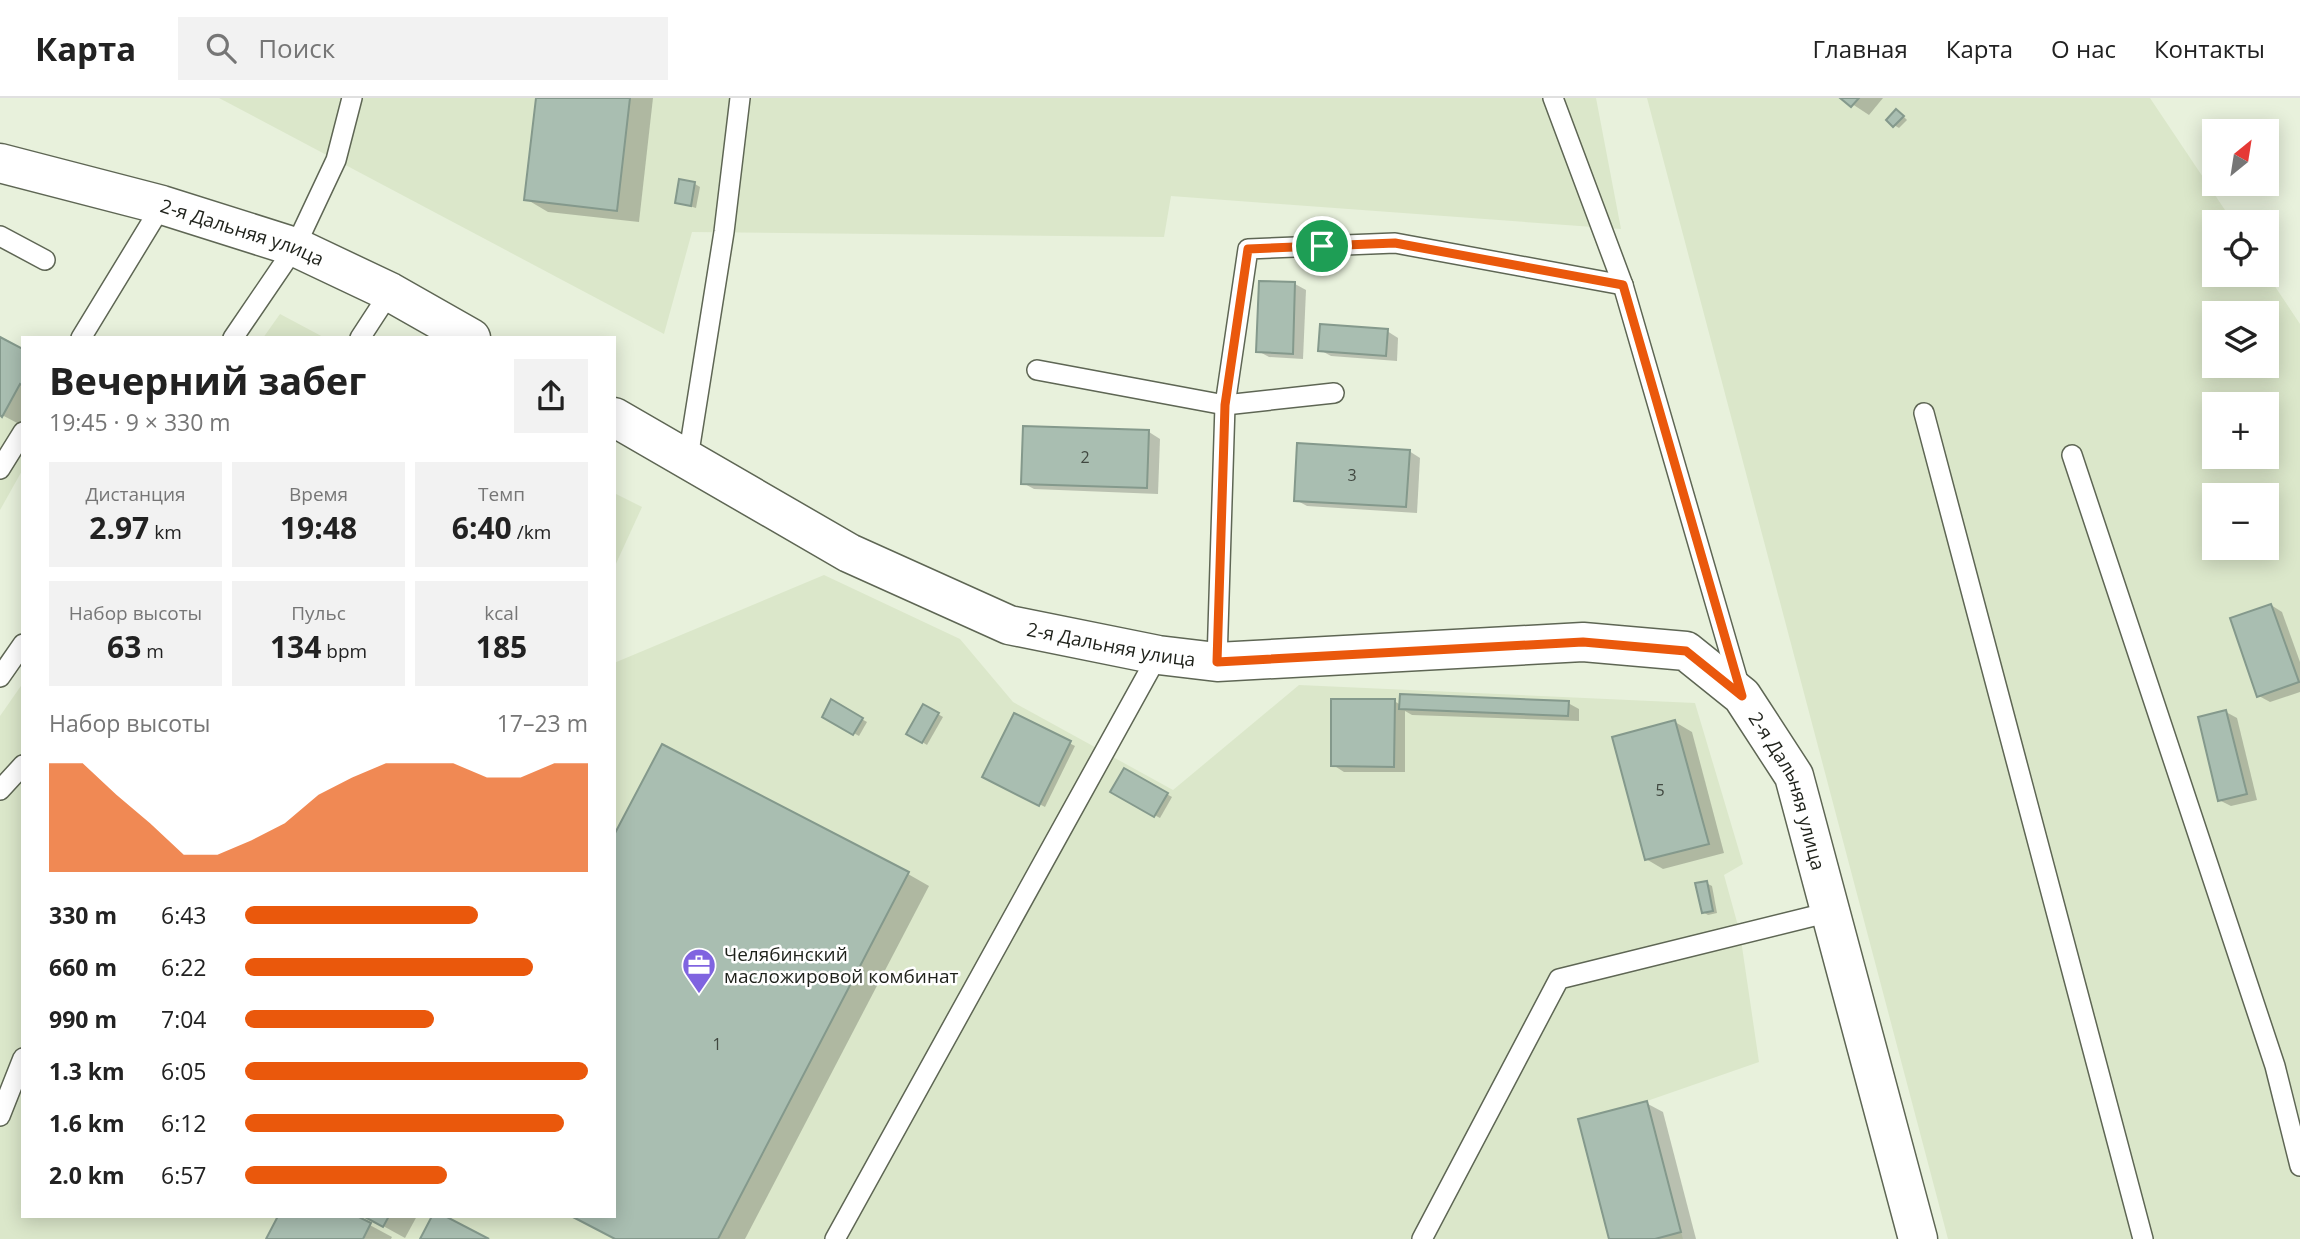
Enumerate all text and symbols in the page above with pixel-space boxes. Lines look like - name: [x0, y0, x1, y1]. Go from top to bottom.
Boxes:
- search box: [178, 17, 668, 80]
- text: Карта: [35, 26, 136, 71]
- icon: search: [202, 29, 240, 67]
- text: Поиск: [258, 30, 335, 66]
- text: Главная: [1813, 32, 1908, 65]
- text: Карта: [1946, 32, 2013, 65]
- text: О нас: [2051, 32, 2116, 65]
- text: Контакты: [2154, 32, 2265, 65]
- north arrow: [2202, 119, 2278, 196]
- map controls: [2202, 119, 2279, 560]
- street label: 2-я Дальняя улица: [157, 192, 328, 272]
- button: locate: [2202, 210, 2279, 287]
- pin: [1292, 216, 1352, 276]
- icon: arrive: [1303, 227, 1341, 265]
- button: layers: [2202, 301, 2279, 378]
- text: Вечерний забег: [49, 354, 366, 406]
- button: share: [514, 359, 588, 433]
- button: +: [2202, 392, 2279, 469]
- text: 19:45 · 9 × 330 m: [49, 406, 231, 438]
- house number: 2: [1080, 446, 1090, 468]
- house number: 3: [1347, 464, 1357, 486]
- text: Дистанция: [85, 481, 186, 507]
- text: Время: [289, 481, 348, 507]
- text: Темп: [478, 481, 525, 507]
- button: −: [2202, 483, 2279, 560]
- text: 2.97: [89, 507, 149, 548]
- text: 19:48: [280, 507, 357, 548]
- text: 6:40: [452, 507, 512, 548]
- text: km: [149, 519, 182, 545]
- text: /km: [512, 519, 551, 545]
- text: Набор высоты: [69, 600, 202, 626]
- text: Пульс: [291, 600, 346, 626]
- text: kcal: [484, 600, 519, 626]
- street label: 2-я Дальняя улица: [1025, 616, 1197, 672]
- text: 63: [107, 626, 141, 667]
- text: 134: [270, 626, 321, 667]
- text: 185: [476, 626, 527, 667]
- text: m: [141, 638, 164, 664]
- text: bpm: [321, 638, 367, 664]
- text: Набор высоты: [49, 707, 211, 739]
- text: 17–23 m: [497, 707, 588, 739]
- street label: 2-я Дальняя улица: [1743, 707, 1832, 873]
- house number: 5: [1655, 779, 1665, 801]
- text: 330 m: [49, 899, 117, 931]
- text: 6:43: [161, 899, 207, 931]
- place label: Челябинский масложировой комбинат: [724, 941, 958, 989]
- office icon: Челябинский масложировой комбинат: [680, 946, 718, 995]
- text: 660 m: [49, 951, 117, 983]
- text: 6:22: [161, 951, 207, 983]
- text: 990 m: [49, 1003, 117, 1035]
- text: 7:04: [161, 1003, 207, 1035]
- house number: 1: [712, 1033, 722, 1055]
- text: 1.3 km: [49, 1055, 125, 1087]
- text: 6:05: [161, 1055, 207, 1087]
- text: 1.6 km: [49, 1107, 125, 1139]
- text: 6:12: [161, 1107, 207, 1139]
- text: 2.0 km: [49, 1159, 125, 1191]
- text: 6:57: [161, 1159, 207, 1191]

